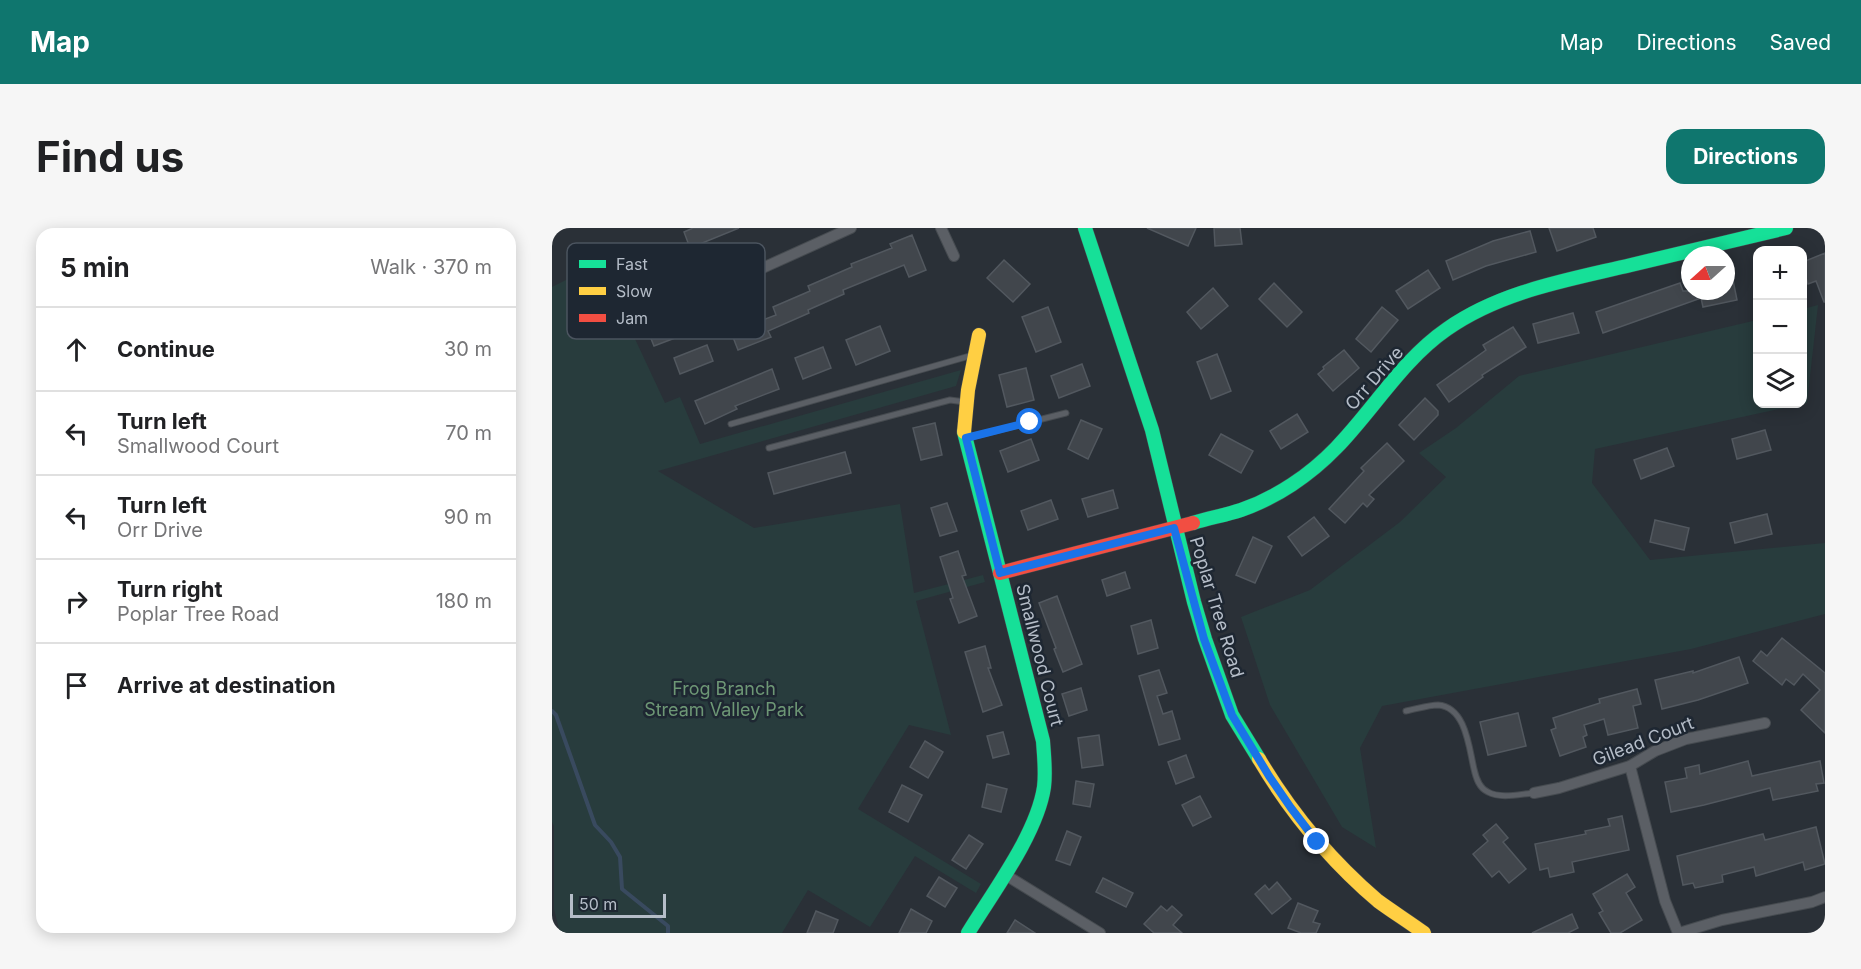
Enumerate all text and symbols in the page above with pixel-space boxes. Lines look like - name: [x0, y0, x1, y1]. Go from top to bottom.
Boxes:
- text: Map: [30, 25, 90, 59]
- text: Map: [1560, 30, 1603, 55]
- text: Directions: [1636, 30, 1737, 55]
- text: Saved: [1770, 30, 1831, 55]
- button: Directions: [1666, 129, 1825, 184]
- text: Find us: [36, 131, 184, 182]
- legend: [567, 243, 765, 339]
- north arrow: [1681, 246, 1735, 300]
- map controls: [1753, 246, 1807, 408]
- button: +: [1753, 246, 1807, 300]
- text: 5 min: [60, 252, 130, 283]
- text: Fast: [616, 254, 648, 274]
- text: Walk · 370 m: [370, 255, 492, 279]
- text: Slow: [616, 281, 653, 301]
- button: −: [1753, 300, 1807, 354]
- text: Jam: [616, 308, 648, 328]
- icon: ahead: [60, 333, 93, 366]
- text: Continue: [117, 336, 215, 362]
- text: 30 m: [444, 337, 492, 361]
- street label: Orr Drive: [1341, 342, 1407, 414]
- button: layers: [1753, 354, 1807, 408]
- text: Turn left: [117, 408, 207, 434]
- route start: [1016, 408, 1042, 434]
- icon: left: [60, 417, 93, 450]
- text: 70 m: [445, 421, 492, 445]
- text: Smallwood Court: [117, 434, 279, 458]
- text: Turn left: [117, 492, 207, 518]
- icon: left: [60, 501, 93, 534]
- text: 90 m: [444, 505, 492, 529]
- text: Orr Drive: [117, 518, 203, 542]
- street label: Poplar Tree Road: [1186, 534, 1248, 680]
- text: Turn right: [117, 576, 223, 602]
- street label: Smallwood Court: [1012, 582, 1068, 728]
- icon: right: [60, 585, 93, 618]
- text: 180 m: [436, 589, 492, 613]
- text: Poplar Tree Road: [117, 602, 279, 626]
- icon: arrive: [60, 669, 93, 702]
- text: Arrive at destination: [117, 672, 336, 698]
- park label: Frog Branch Stream Valley Park: [644, 678, 804, 720]
- street label: Gilead Court: [1590, 712, 1697, 770]
- route end: [1303, 828, 1329, 854]
- scale bar: [570, 891, 666, 918]
- text: 50 m: [579, 894, 617, 914]

